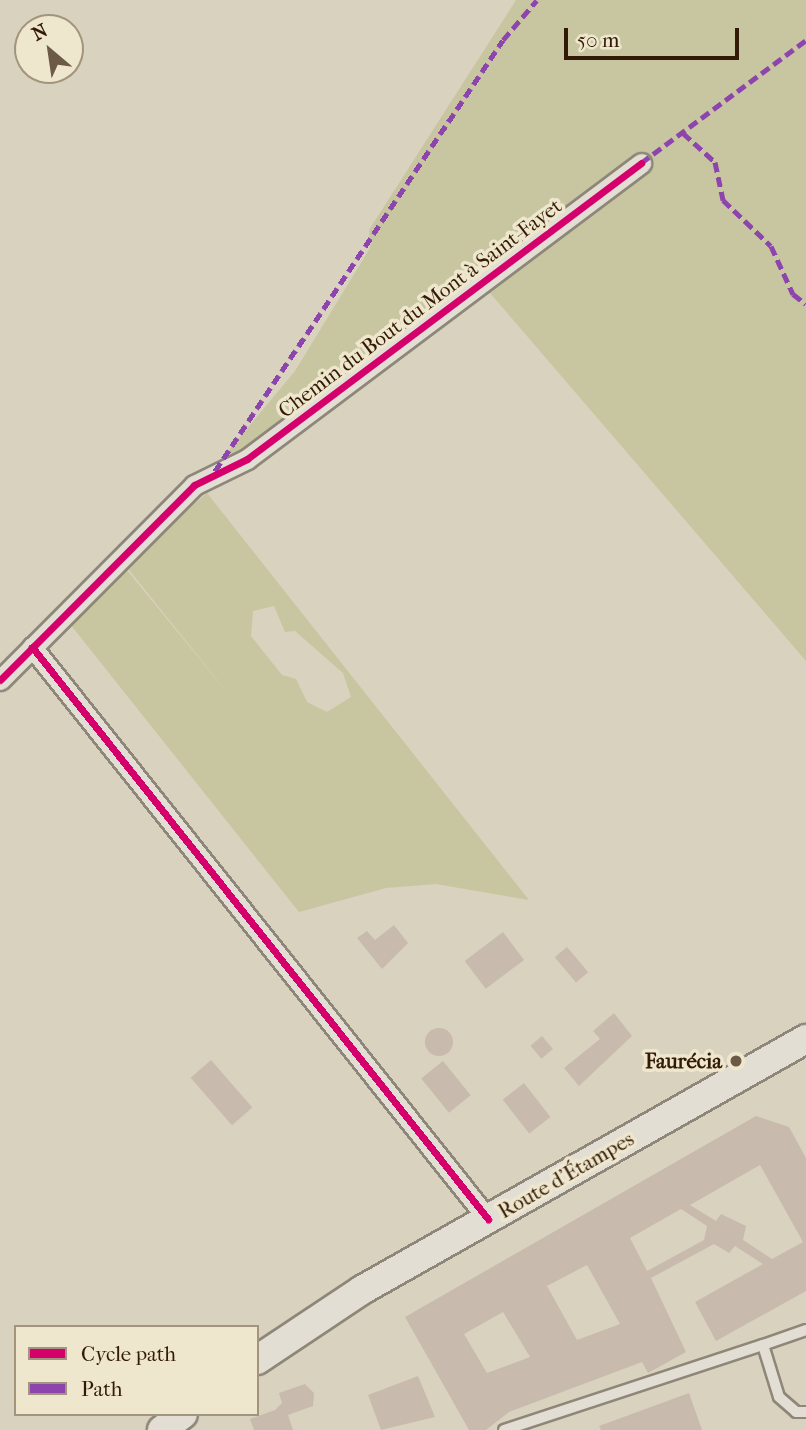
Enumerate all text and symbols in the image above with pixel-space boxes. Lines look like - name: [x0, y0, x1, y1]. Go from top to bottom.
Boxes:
- north arrow: [14, 14, 84, 84]
- scale bar: [568, 14, 743, 58]
- text: N: [28, 19, 51, 46]
- text: 50 m: [577, 28, 620, 52]
- street label: Chemin du Bout du Mont à Saint-Fayet: [273, 193, 567, 423]
- place label: Faurécia: [645, 1048, 722, 1074]
- marker: Faurécia: [728, 1053, 744, 1069]
- street label: Route d'Étampes: [494, 1126, 638, 1224]
- legend: [14, 1325, 259, 1416]
- text: Cycle path: [81, 1342, 176, 1366]
- text: Path: [81, 1377, 122, 1401]

